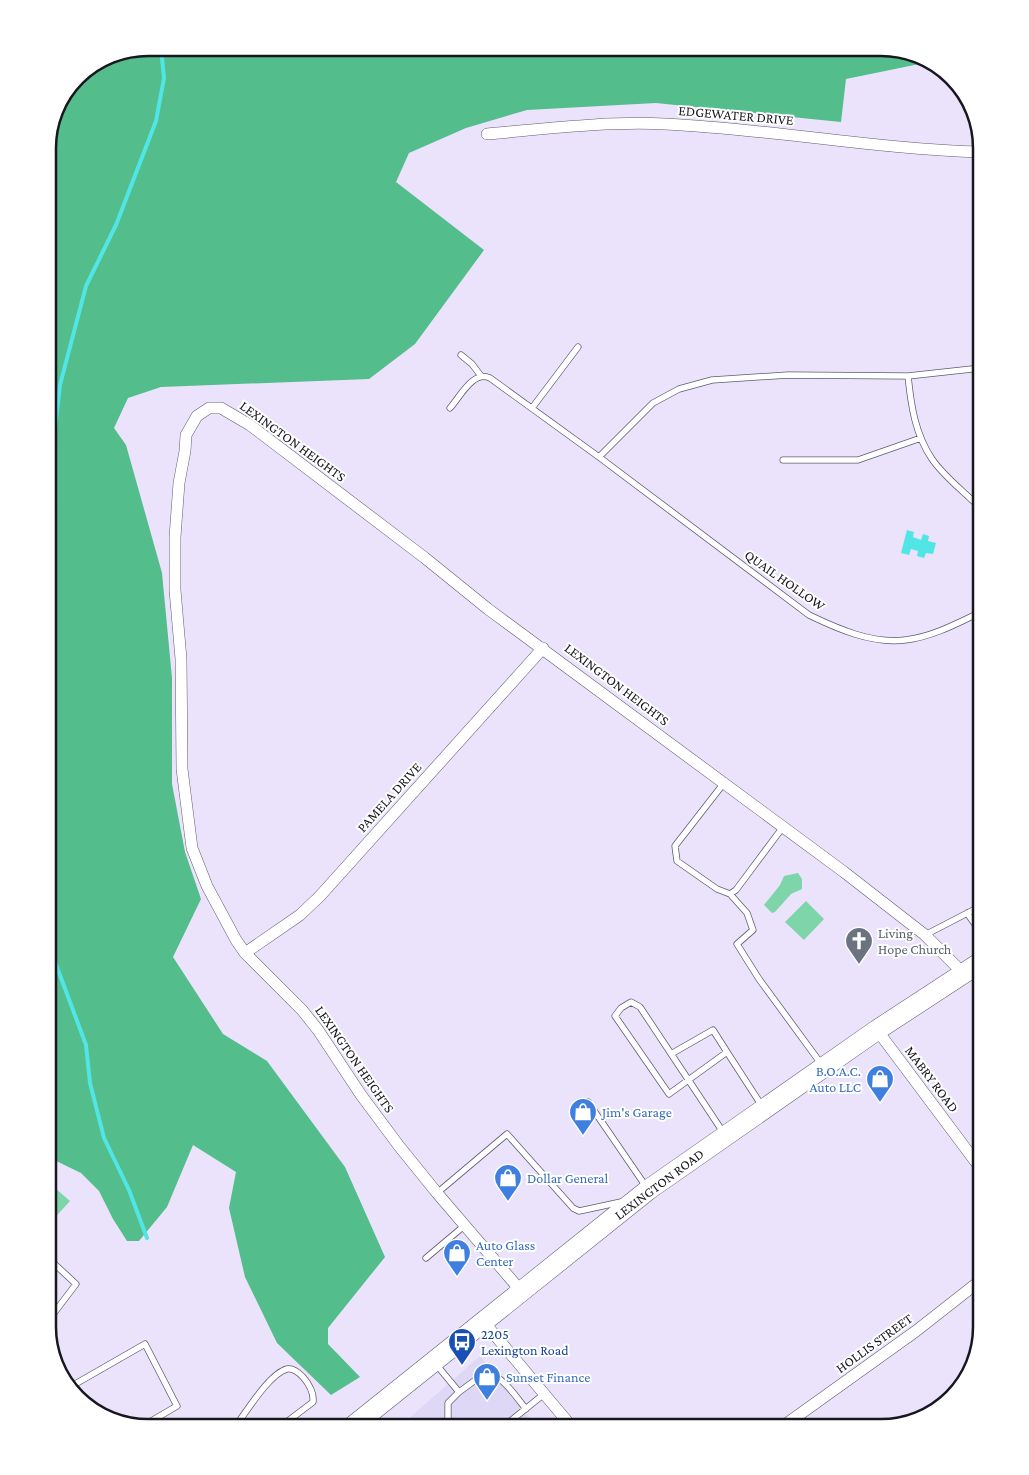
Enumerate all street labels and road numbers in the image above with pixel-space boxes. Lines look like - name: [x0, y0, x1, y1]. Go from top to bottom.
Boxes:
- street label: EDGEWATER DRIVE: [678, 102, 795, 128]
- street label: LEXINGTON HEIGHTS: [237, 397, 349, 485]
- street label: QUAIL HOLLOW: [742, 546, 828, 614]
- street label: LEXINGTON HEIGHTS: [562, 639, 673, 729]
- street label: PAMELA DRIVE: [354, 759, 425, 835]
- street label: LEXINGTON HEIGHTS: [312, 1003, 398, 1116]
- street label: MABRY ROAD: [902, 1043, 962, 1115]
- street label: LEXINGTON ROAD: [611, 1145, 707, 1223]
- street label: HOLLIS STREET: [833, 1310, 916, 1376]

